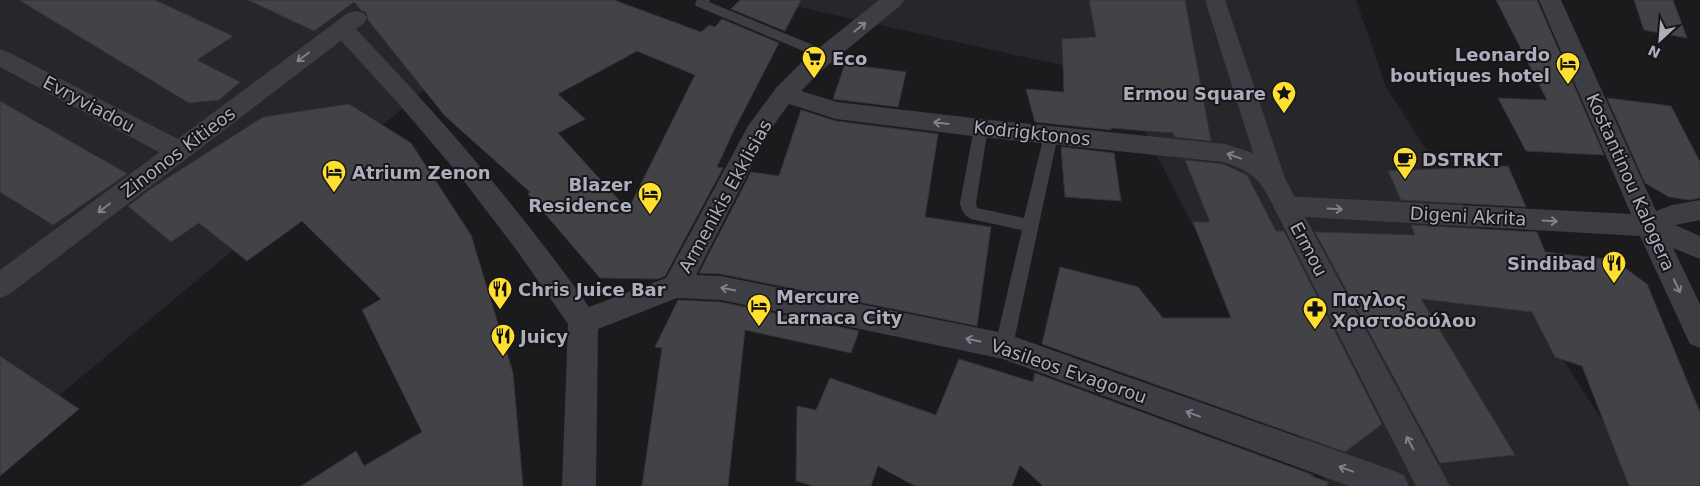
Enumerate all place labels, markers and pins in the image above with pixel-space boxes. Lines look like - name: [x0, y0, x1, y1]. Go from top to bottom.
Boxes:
- place label: Leonardo boutiques hotel: [1390, 44, 1550, 86]
- supermarket icon: Eco: [801, 45, 827, 79]
- place label: Eco: [832, 48, 867, 69]
- hotel icon: Leonardo boutiques hotel: [1555, 51, 1581, 85]
- place icon: Ermou Square: [1271, 80, 1297, 114]
- place label: Ermou Square: [1123, 83, 1266, 104]
- cafe icon: DSTRKT: [1392, 146, 1418, 180]
- place label: DSTRKT: [1422, 149, 1503, 170]
- hotel icon: Atrium Zenon: [321, 159, 347, 193]
- place label: Atrium Zenon: [352, 162, 491, 183]
- place label: Blazer Residence: [528, 174, 632, 216]
- hotel icon: Blazer Residence: [637, 181, 663, 215]
- restaurant icon: Sindibad: [1601, 250, 1627, 284]
- place label: Sindibad: [1507, 253, 1596, 274]
- restaurant icon: Chris Juice Bar: [487, 276, 513, 310]
- place label: Chris Juice Bar: [518, 279, 666, 300]
- place label: Mercure Larnaca City: [776, 286, 903, 328]
- place label: Παγλος Χριστοδούλου: [1332, 289, 1476, 331]
- hotel icon: Mercure Larnaca City: [746, 293, 772, 327]
- pharmacy icon: Παγλος Χριστοδούλου: [1302, 296, 1328, 330]
- restaurant icon: Juicy: [490, 323, 516, 357]
- place label: Juicy: [518, 326, 568, 347]

